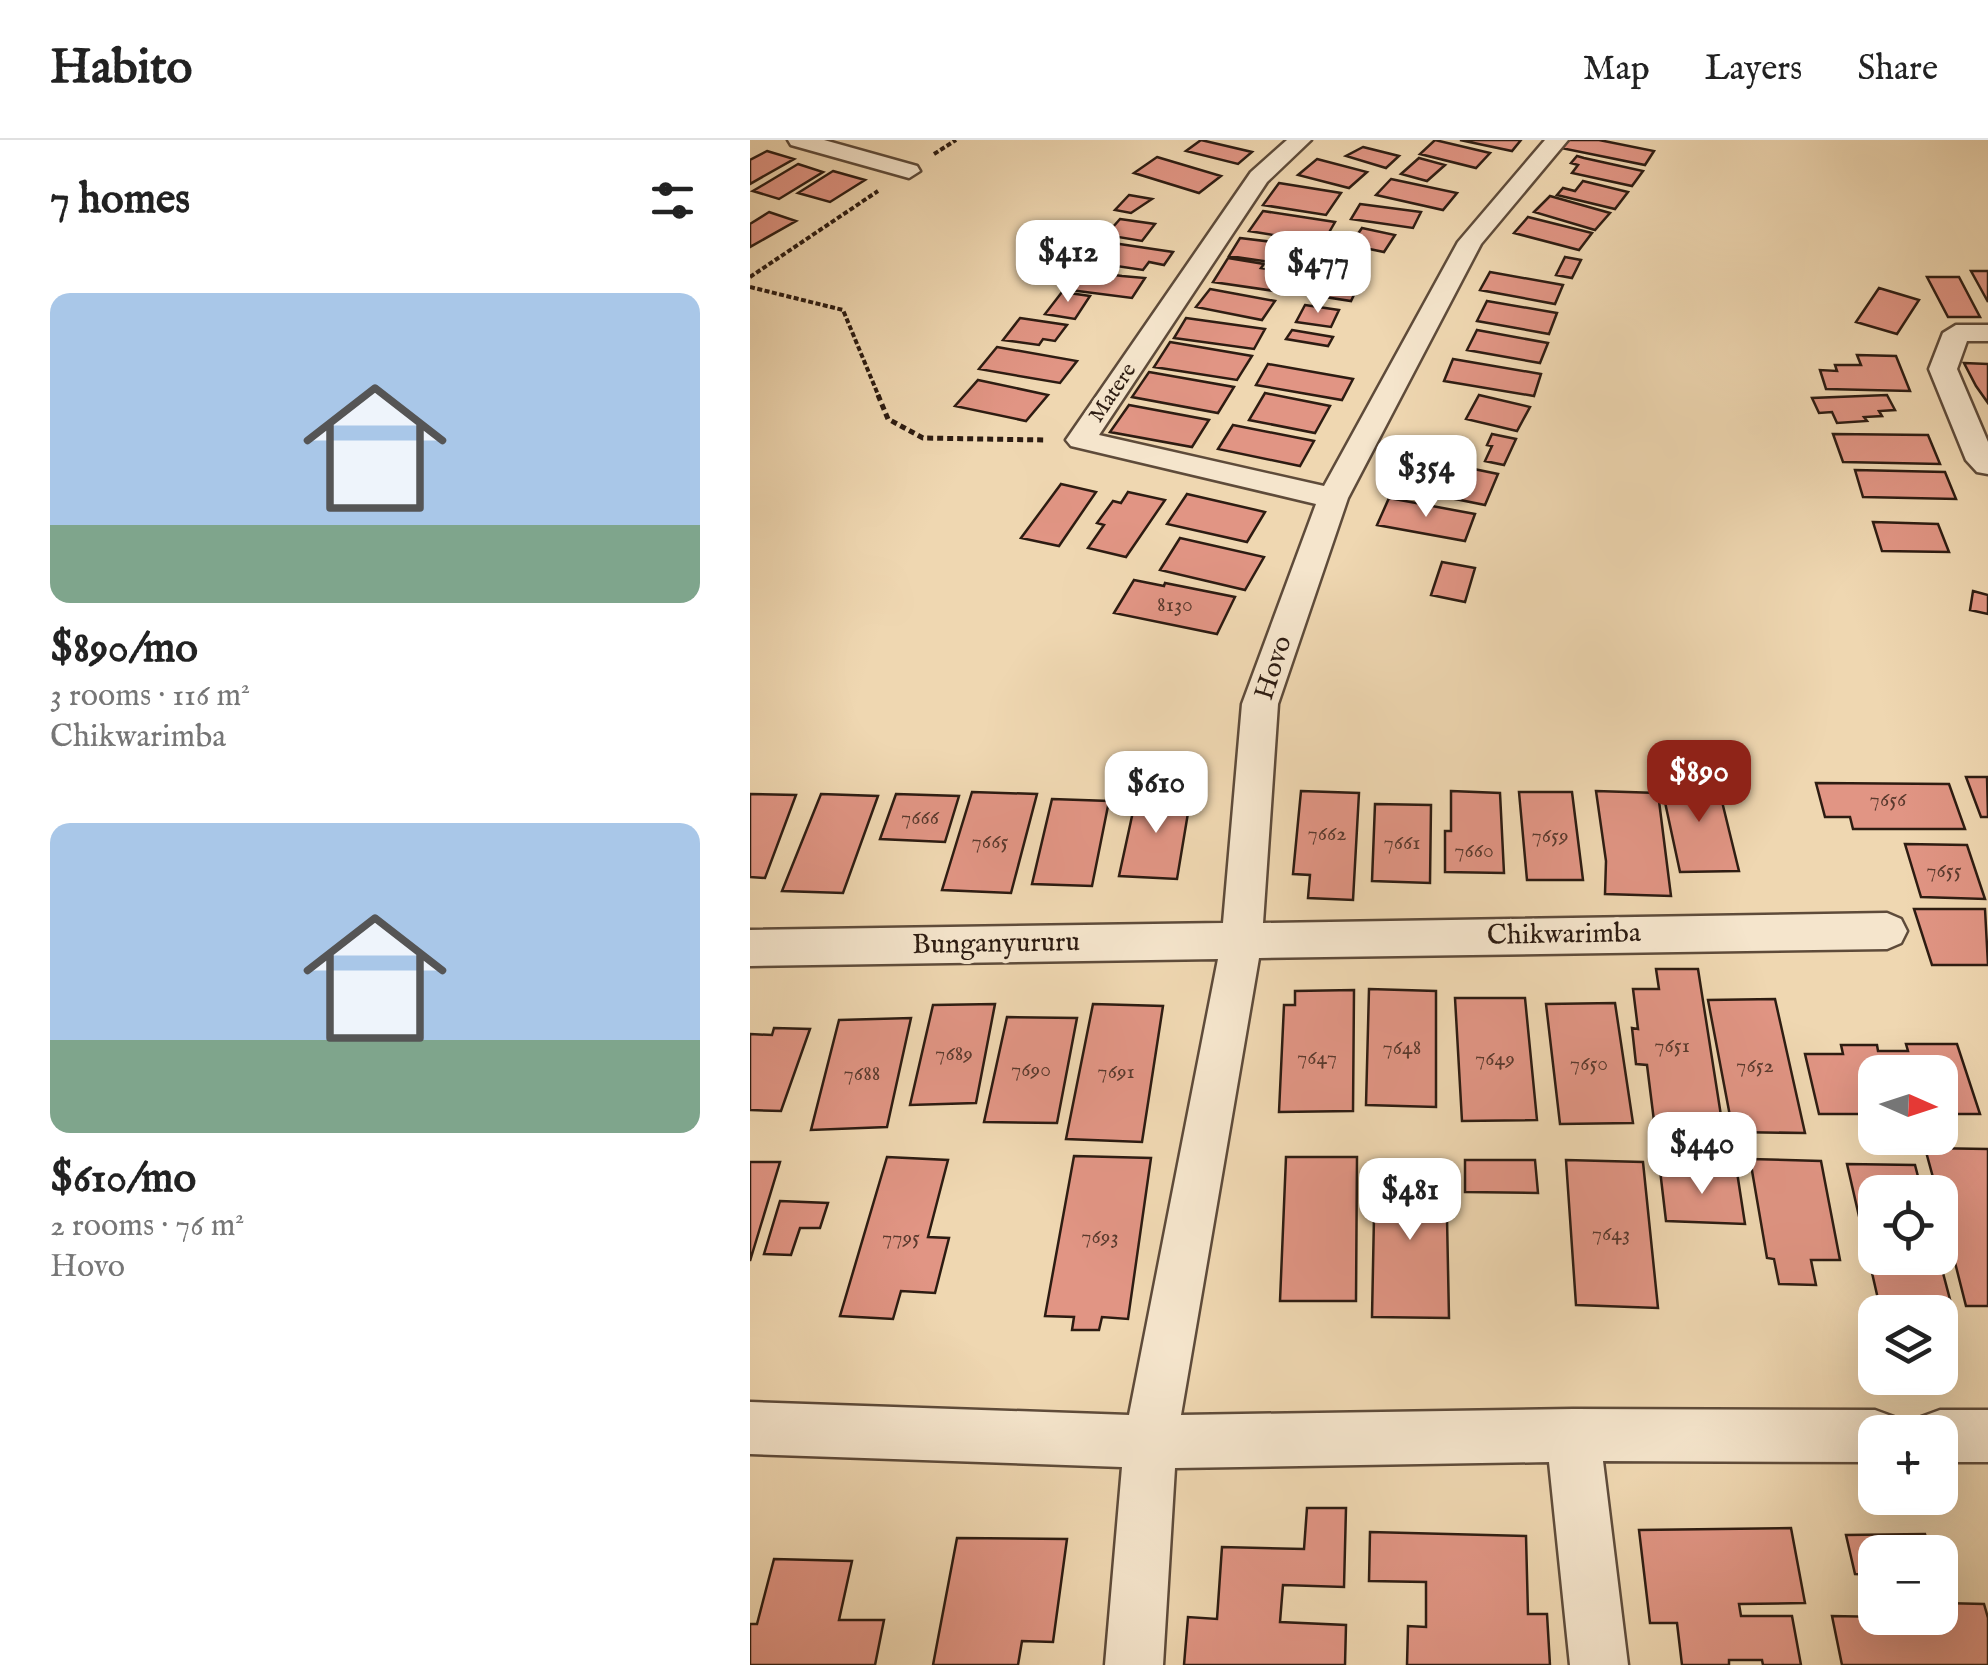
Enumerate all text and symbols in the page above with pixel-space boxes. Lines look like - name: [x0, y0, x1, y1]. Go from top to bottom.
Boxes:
- text: Habito: [50, 39, 192, 99]
- text: Map: [1583, 47, 1650, 92]
- text: Layers: [1705, 47, 1802, 92]
- text: Share: [1857, 47, 1938, 92]
- icon: filters: [645, 173, 700, 228]
- text: 7 homes: [50, 174, 190, 227]
- pin: $412: [1009, 220, 1127, 305]
- pin: $477: [1259, 231, 1377, 316]
- text: $412: [1038, 232, 1098, 273]
- text: $477: [1287, 243, 1349, 284]
- icon: home: [285, 358, 465, 538]
- street label: Matere: [1083, 358, 1143, 428]
- pin: $354: [1367, 435, 1485, 520]
- text: $354: [1398, 447, 1454, 488]
- house number: 8130: [1157, 591, 1193, 619]
- text: $890/mo: [50, 623, 198, 676]
- street label: Hovo: [1247, 631, 1301, 705]
- text: 3 rooms · 116 m²: [50, 676, 250, 717]
- text: Chikwarimba: [50, 717, 226, 758]
- pin: $890: [1640, 740, 1758, 825]
- pin: $610: [1097, 751, 1215, 836]
- text: $890: [1669, 752, 1729, 793]
- text: $610: [1127, 763, 1185, 804]
- house number: 7656: [1870, 786, 1907, 814]
- house number: 7666: [901, 804, 940, 832]
- house number: 7662: [1307, 820, 1347, 848]
- house number: 7659: [1531, 822, 1569, 850]
- house number: 7665: [972, 828, 1008, 856]
- house number: 7661: [1384, 829, 1420, 857]
- house number: 7660: [1454, 837, 1494, 865]
- house number: 7655: [1926, 857, 1962, 885]
- icon: home: [285, 888, 465, 1068]
- street label: Chikwarimba: [1487, 916, 1642, 954]
- street label: Bunganyururu: [912, 925, 1080, 963]
- house number: 7651: [1654, 1032, 1690, 1060]
- house number: 7648: [1383, 1034, 1421, 1062]
- house number: 7689: [935, 1040, 973, 1068]
- house number: 7647: [1297, 1044, 1337, 1072]
- house number: 7649: [1475, 1045, 1515, 1073]
- house number: 7650: [1570, 1050, 1608, 1078]
- house number: 7652: [1736, 1052, 1774, 1080]
- north arrow: [1858, 1055, 1958, 1155]
- map controls: [1858, 1055, 1958, 1635]
- house number: 7690: [1011, 1056, 1051, 1084]
- house number: 7691: [1097, 1058, 1135, 1086]
- house number: 7688: [844, 1060, 880, 1088]
- pin: $440: [1643, 1112, 1761, 1197]
- text: $440: [1670, 1124, 1734, 1165]
- text: $610/mo: [50, 1153, 196, 1206]
- pin: $481: [1351, 1158, 1469, 1243]
- text: $481: [1381, 1170, 1439, 1211]
- button: locate: [1858, 1175, 1958, 1275]
- text: 2 rooms · 76 m²: [50, 1206, 244, 1247]
- house number: 7643: [1592, 1220, 1630, 1248]
- house number: 7693: [1081, 1223, 1119, 1251]
- house number: 7795: [882, 1224, 920, 1252]
- text: Hovo: [50, 1247, 125, 1288]
- button: layers: [1858, 1295, 1958, 1395]
- button: +: [1858, 1415, 1958, 1515]
- button: −: [1858, 1535, 1958, 1635]

